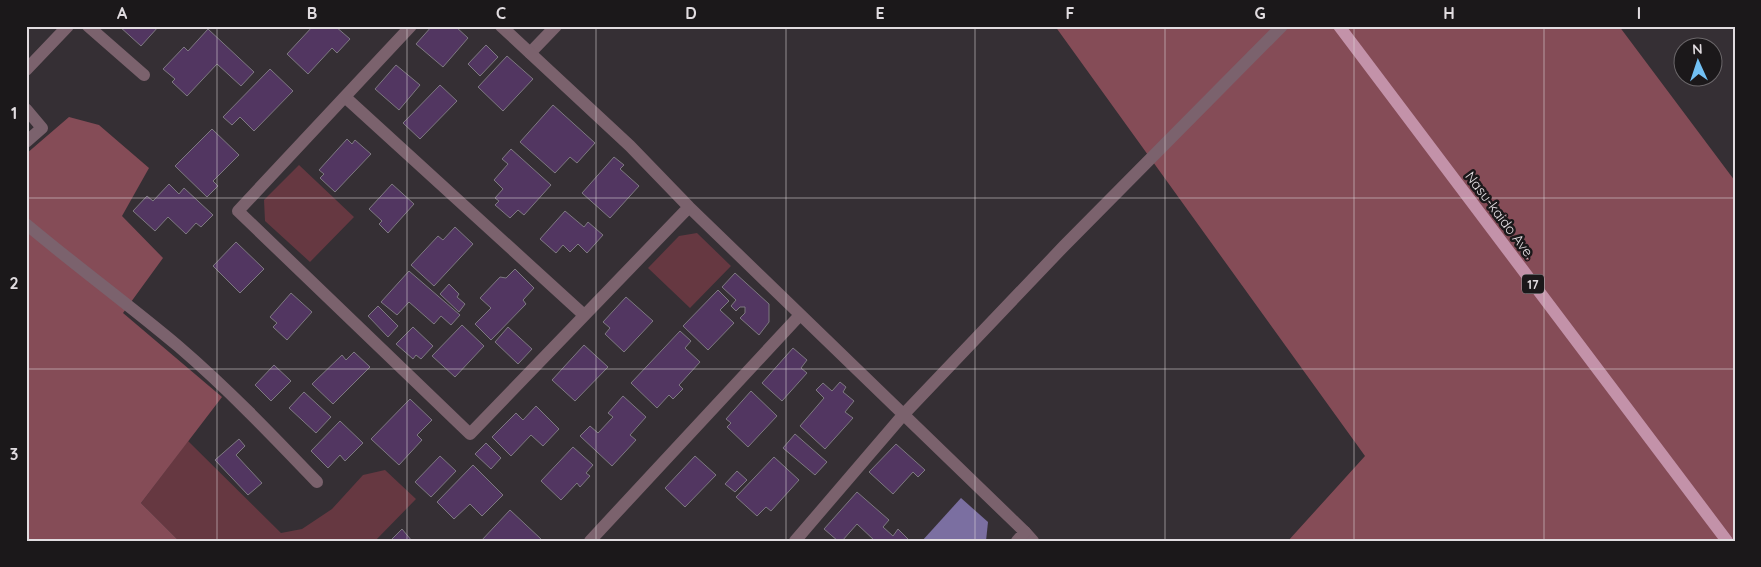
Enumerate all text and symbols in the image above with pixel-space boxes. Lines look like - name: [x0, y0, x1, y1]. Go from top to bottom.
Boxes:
- text: A: [117, 3, 128, 23]
- text: B: [307, 3, 317, 23]
- text: C: [496, 3, 506, 23]
- text: D: [685, 3, 697, 23]
- text: E: [875, 3, 885, 23]
- text: F: [1066, 3, 1075, 23]
- text: G: [1254, 3, 1266, 23]
- text: H: [1443, 3, 1455, 23]
- text: I: [1637, 3, 1641, 23]
- north arrow: [1674, 38, 1724, 88]
- text: N: [1692, 40, 1703, 58]
- text: 1: [11, 103, 17, 123]
- street label: Nasu-kaido Ave.: [1461, 168, 1539, 262]
- text: 2: [9, 273, 19, 293]
- road number: 17: [1522, 274, 1544, 294]
- text: 3: [10, 444, 18, 464]

